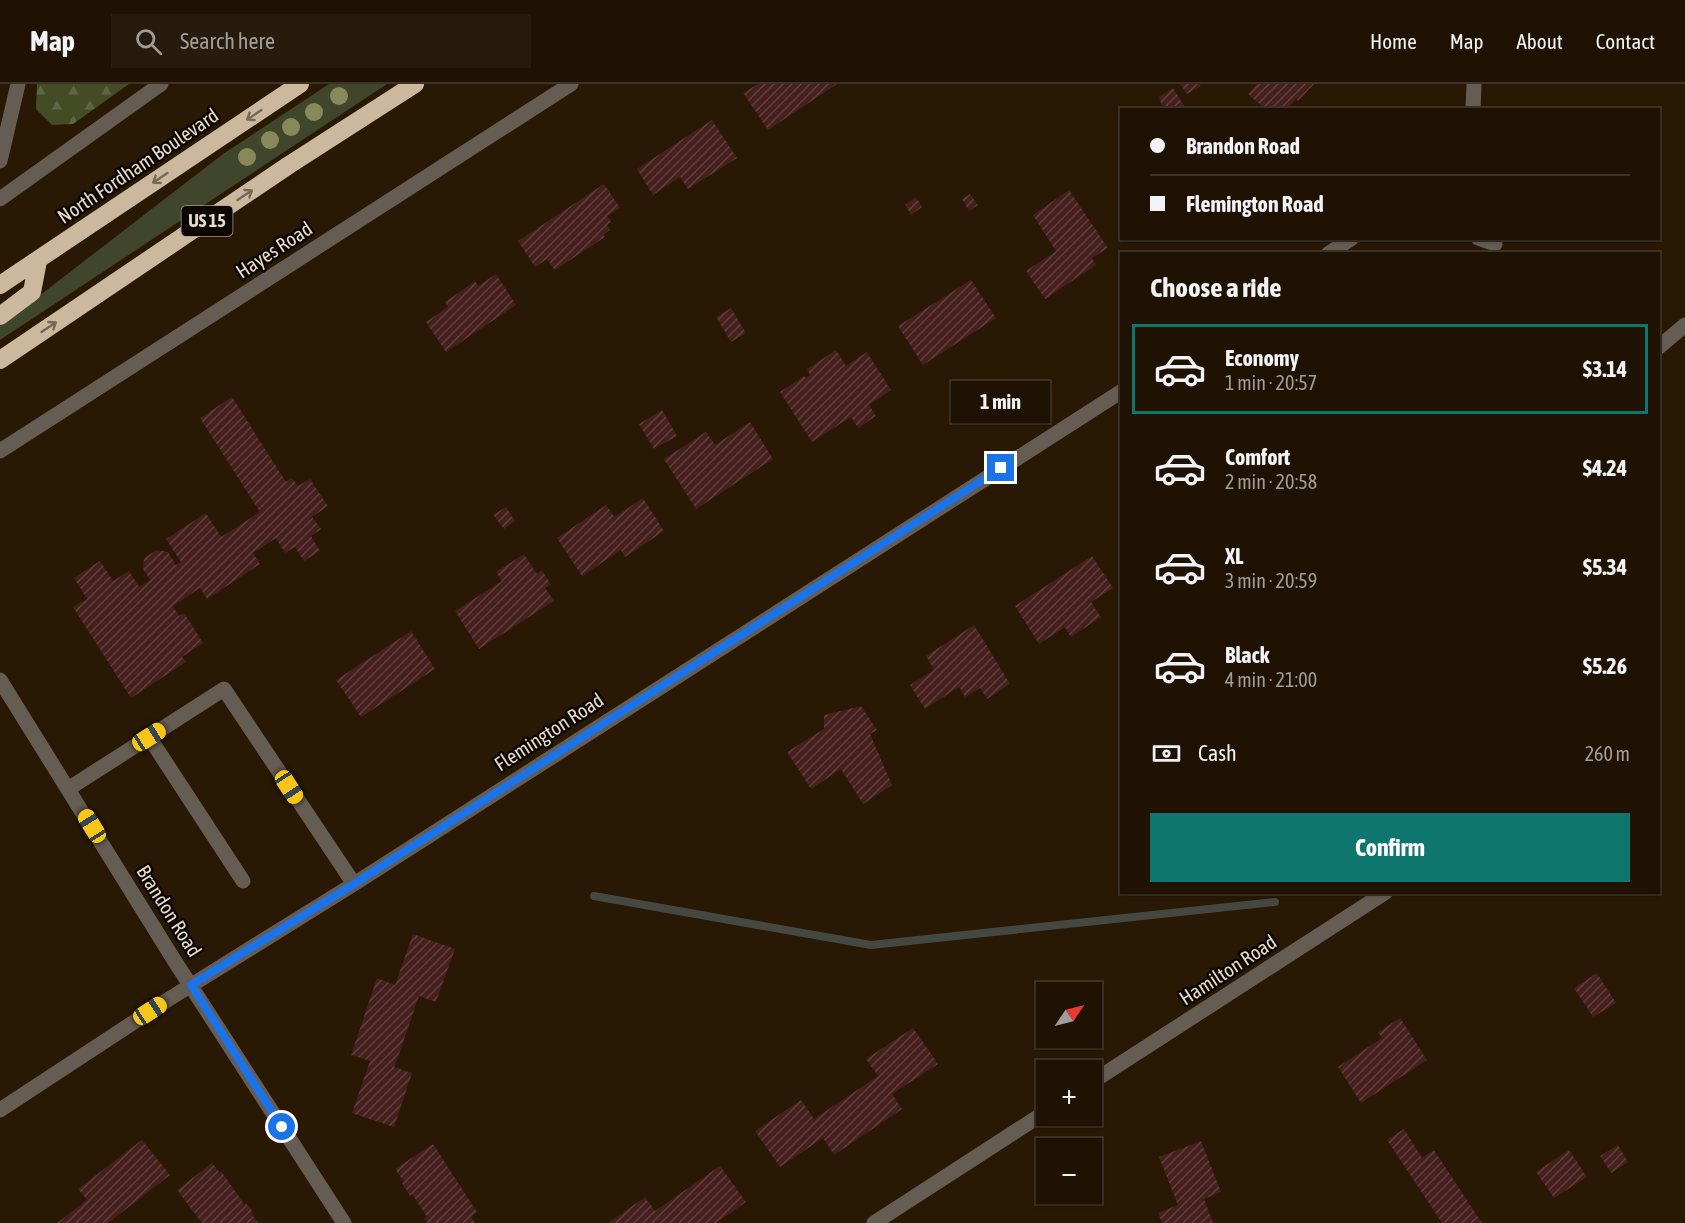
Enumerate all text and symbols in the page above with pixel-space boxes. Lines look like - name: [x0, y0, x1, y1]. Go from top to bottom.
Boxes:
- search box: [111, 14, 531, 68]
- text: Map: [30, 25, 75, 57]
- icon: search: [132, 25, 165, 58]
- text: Search here: [180, 28, 275, 54]
- text: Home: [1370, 29, 1417, 53]
- text: Map: [1450, 29, 1484, 53]
- text: About: [1517, 29, 1563, 53]
- text: Contact: [1596, 29, 1655, 53]
- street label: North Fordham Boulevard: [53, 103, 222, 228]
- one-way arrow: [247, 109, 263, 121]
- text: Brandon Road: [1186, 133, 1300, 159]
- one-way arrow: [152, 173, 169, 185]
- one-way arrow: [236, 189, 253, 201]
- text: Flemington Road: [1186, 191, 1324, 217]
- road number: US 15: [182, 206, 232, 236]
- street label: Hayes Road: [231, 217, 316, 283]
- text: Choose a ride: [1150, 272, 1282, 303]
- one-way arrow: [40, 321, 56, 333]
- icon: car: [1153, 342, 1207, 396]
- text: Economy: [1225, 345, 1299, 371]
- text: $3.14: [1583, 356, 1627, 382]
- text: 1 min · 20:57: [1225, 371, 1317, 394]
- callout: 1 min: [952, 381, 1050, 423]
- text: 1 min: [980, 390, 1021, 413]
- icon: car: [1153, 441, 1207, 495]
- text: Comfort: [1225, 444, 1290, 470]
- route end: [987, 454, 1014, 481]
- text: $4.24: [1583, 455, 1627, 481]
- text: 2 min · 20:58: [1225, 470, 1317, 493]
- icon: car: [1153, 540, 1207, 594]
- text: XL: [1225, 543, 1243, 569]
- text: $5.34: [1583, 554, 1627, 580]
- text: 3 min · 20:59: [1225, 569, 1317, 592]
- icon: car: [1153, 639, 1207, 693]
- text: Black: [1225, 642, 1269, 668]
- text: $5.26: [1583, 653, 1627, 679]
- text: 4 min · 21:00: [1225, 668, 1317, 691]
- street label: Flemington Road: [490, 688, 607, 775]
- car: [129, 720, 169, 754]
- icon: cash: [1150, 737, 1183, 770]
- text: Cash: [1198, 740, 1237, 766]
- text: 260 m: [1585, 742, 1630, 765]
- car: [272, 767, 306, 807]
- car: [75, 806, 109, 846]
- button: Confirm: [1150, 813, 1630, 882]
- street label: Brandon Road: [132, 861, 207, 961]
- street label: Hamilton Road: [1175, 930, 1280, 1009]
- north arrow: [1036, 982, 1102, 1048]
- map controls: [1036, 982, 1102, 1204]
- car: [130, 994, 170, 1028]
- button: +: [1036, 1060, 1102, 1126]
- route start: [268, 1113, 295, 1140]
- button: −: [1036, 1138, 1102, 1204]

